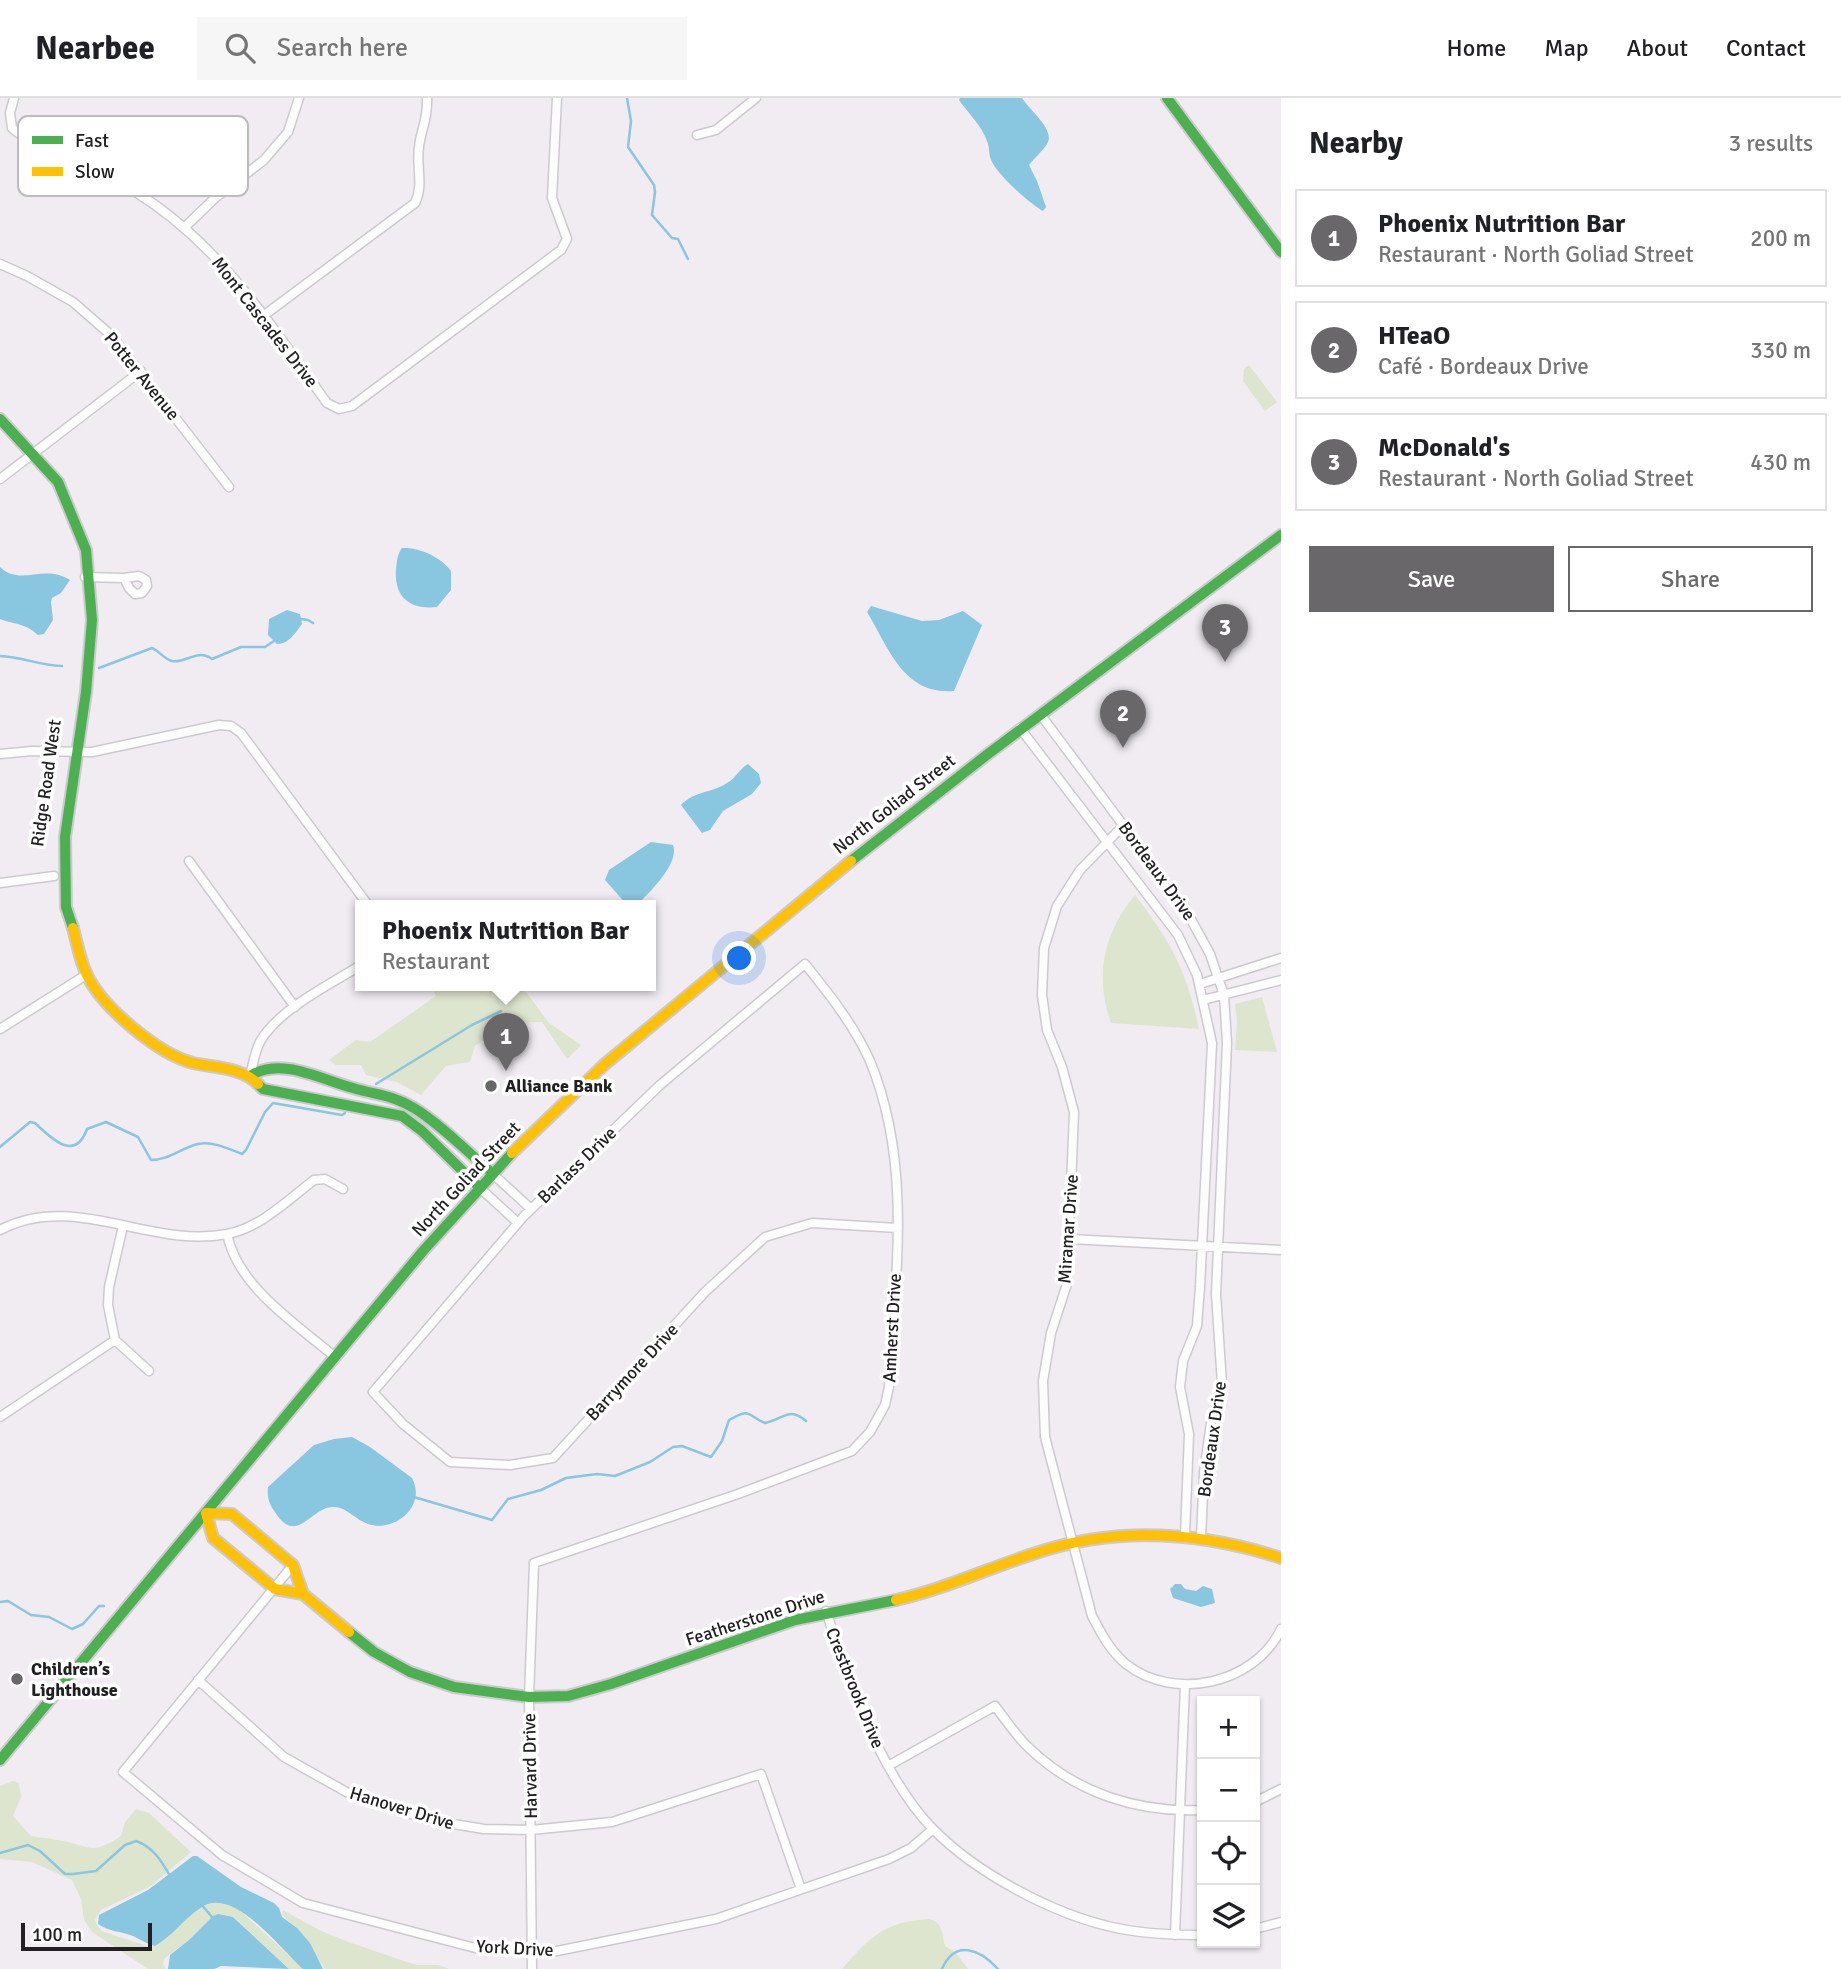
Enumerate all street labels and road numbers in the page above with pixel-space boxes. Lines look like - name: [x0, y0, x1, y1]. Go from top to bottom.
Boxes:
- street label: Mont Cascades Drive: [207, 252, 323, 392]
- street label: Potter Avenue: [100, 327, 184, 425]
- street label: Ridge Road West: [26, 718, 66, 848]
- street label: North Goliad Street: [828, 749, 960, 859]
- street label: Bordeaux Drive: [1114, 817, 1200, 925]
- street label: North Goliad Street: [407, 1117, 525, 1241]
- street label: Barlass Drive: [533, 1122, 621, 1208]
- street label: Miramar Drive: [1053, 1174, 1083, 1284]
- street label: Amherst Drive: [878, 1273, 906, 1383]
- street label: Barrymore Drive: [581, 1319, 683, 1425]
- street label: Bordeaux Drive: [1193, 1380, 1231, 1498]
- street label: Featherstone Drive: [683, 1585, 827, 1651]
- street label: Crestbrook Drive: [821, 1624, 889, 1752]
- street label: Harvard Drive: [518, 1713, 542, 1819]
- street label: Hanover Drive: [347, 1782, 457, 1834]
- street label: York Drive: [476, 1935, 554, 1961]

